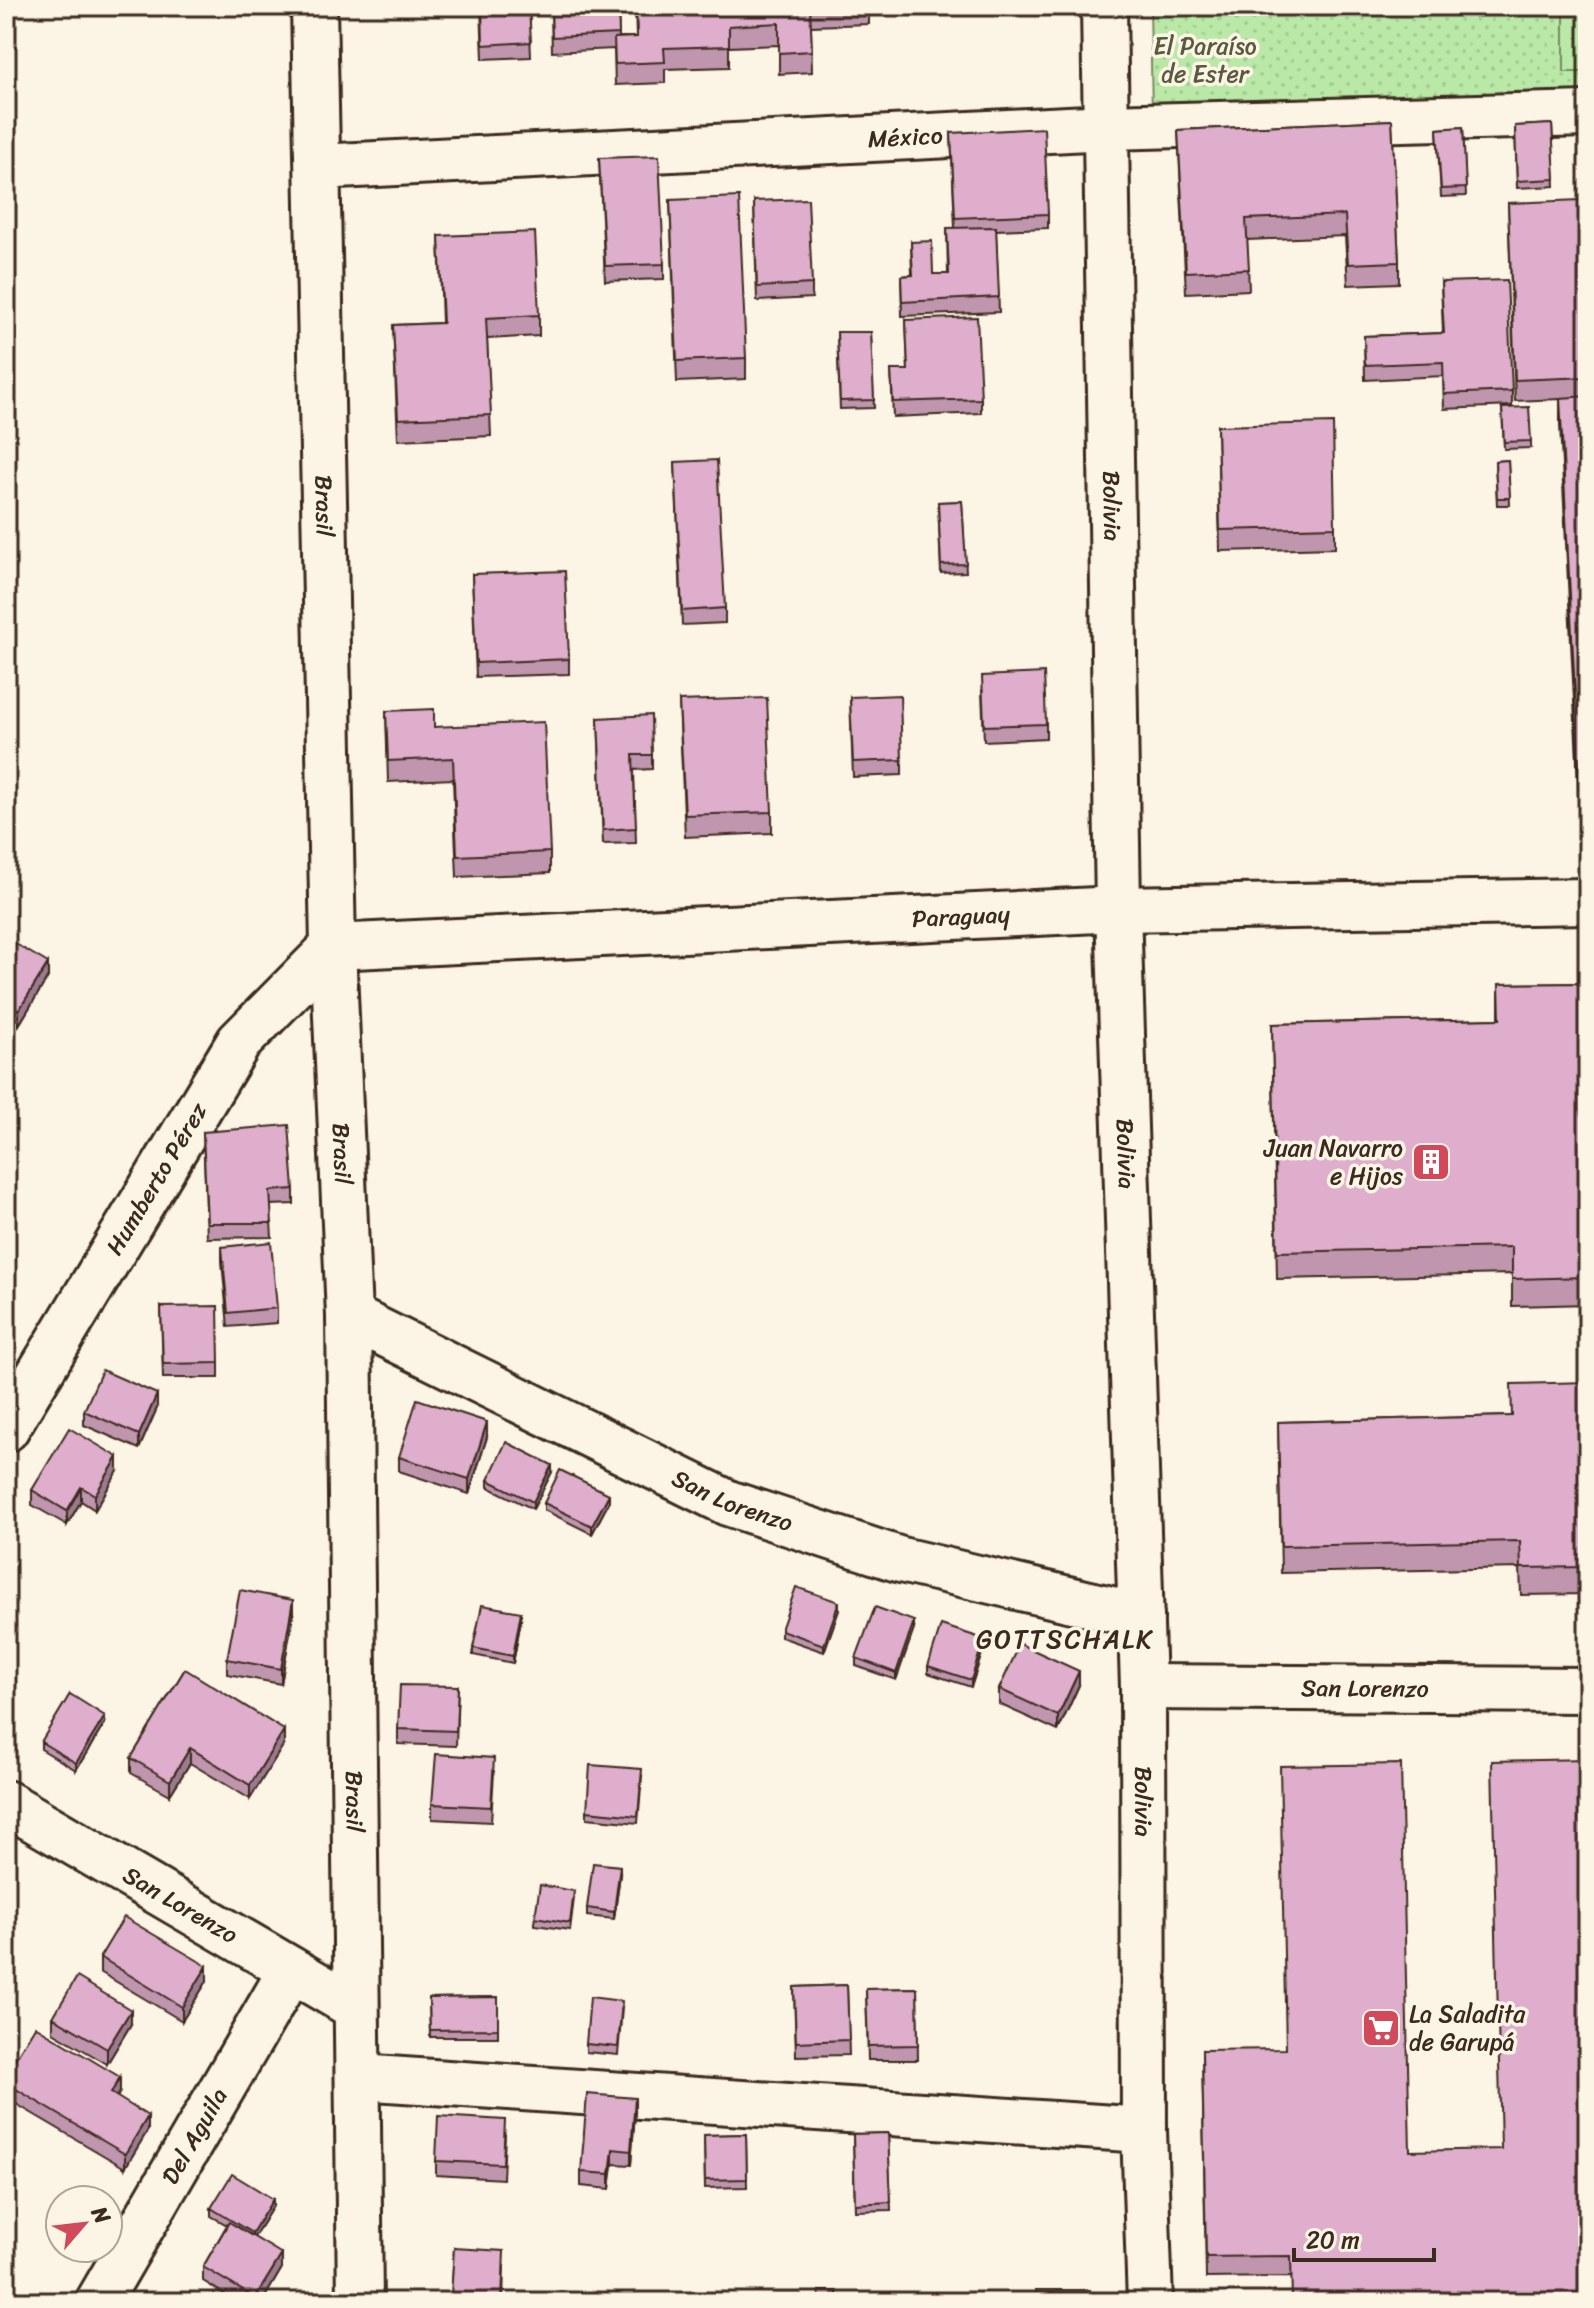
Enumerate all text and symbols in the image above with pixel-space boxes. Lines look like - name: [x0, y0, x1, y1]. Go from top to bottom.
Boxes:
- park label: El Paraíso de Ester: [1153, 25, 1257, 95]
- street label: México: [867, 114, 944, 160]
- street label: Bolivia: [1090, 470, 1133, 542]
- street label: Brasil: [302, 475, 346, 538]
- street label: Paraguay: [911, 893, 1012, 940]
- street label: Humberto Pérez: [94, 1094, 219, 1264]
- street label: Bolivia: [1104, 1118, 1148, 1190]
- street label: Brasil: [320, 1122, 364, 1186]
- place label: Juan Navarro e Hijos: [1263, 1127, 1403, 1197]
- building icon: Juan Navarro e Hijos: [1410, 1141, 1452, 1183]
- street label: San Lorenzo: [664, 1457, 798, 1544]
- district label: GOTTSCHALK: [976, 1616, 1154, 1662]
- street label: San Lorenzo: [1301, 1667, 1429, 1710]
- street label: Bolivia: [1122, 1766, 1164, 1837]
- street label: Brasil: [333, 1770, 376, 1834]
- street label: San Lorenzo: [115, 1855, 246, 1955]
- place label: La Saladita de Garupá: [1409, 1993, 1526, 2063]
- supermarket icon: La Saladita de Garupá: [1360, 2007, 1402, 2049]
- street label: Del Aguila: [150, 2080, 239, 2192]
- north arrow: [44, 2184, 124, 2264]
- text: N: [80, 2198, 122, 2231]
- scale bar: [1294, 2212, 1434, 2262]
- text: 20 m: [1306, 2219, 1360, 2261]

